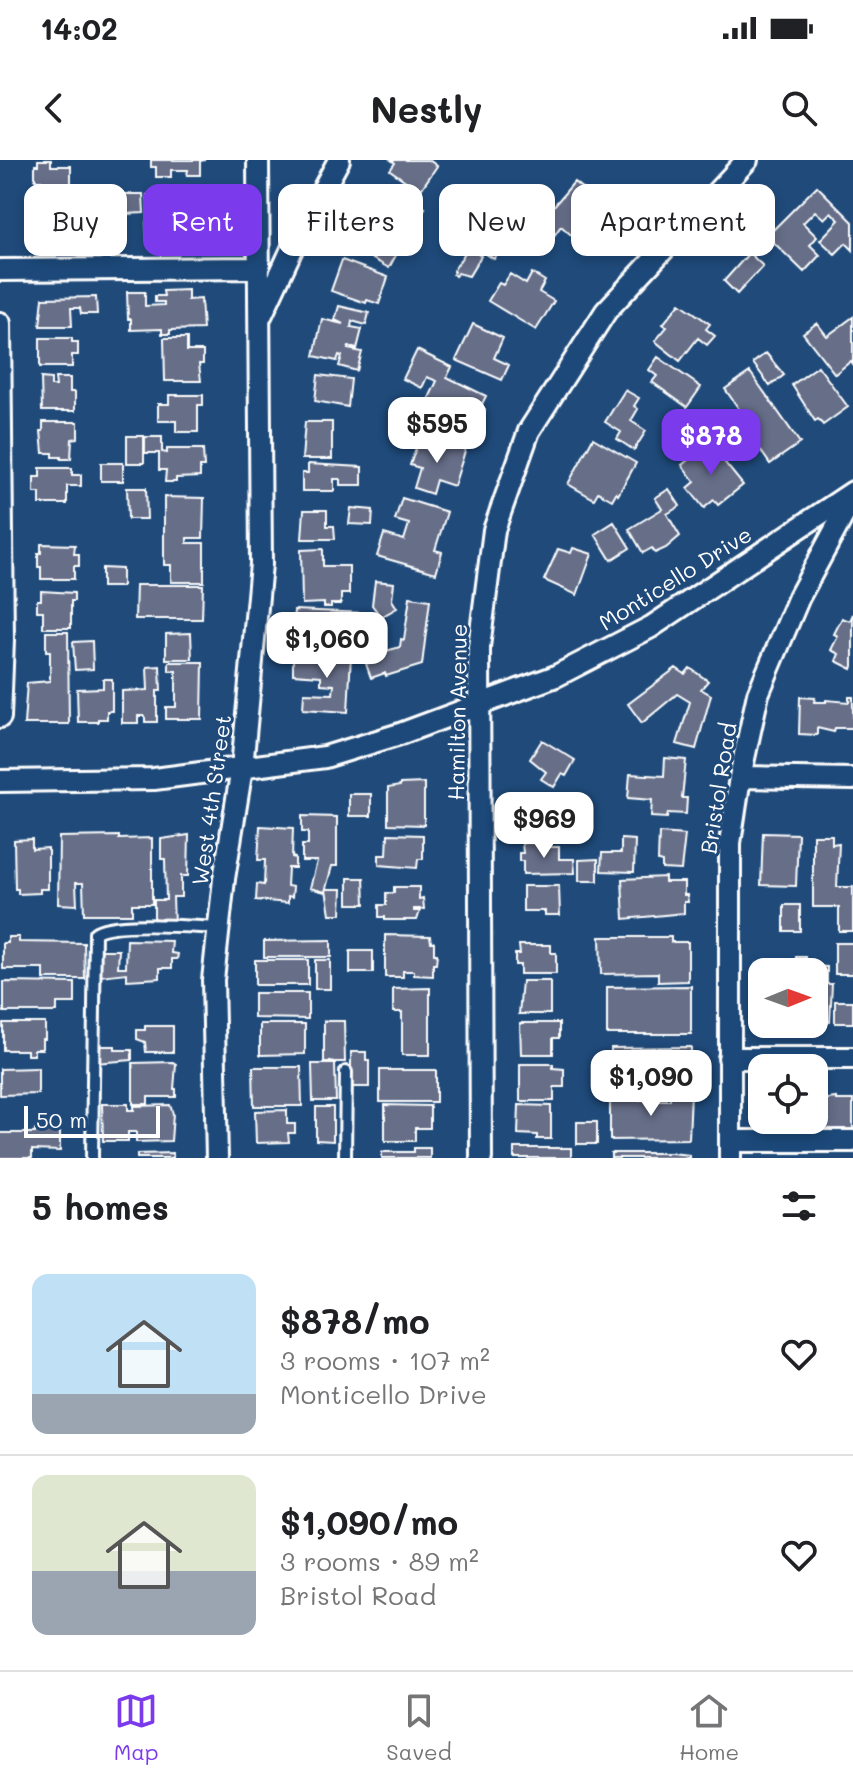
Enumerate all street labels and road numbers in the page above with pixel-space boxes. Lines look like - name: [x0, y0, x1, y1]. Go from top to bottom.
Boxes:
- street label: Monticello Drive: [593, 519, 757, 637]
- street label: Hamilton Avenue: [441, 623, 473, 801]
- street label: West 4th Street: [185, 713, 237, 887]
- street label: Bristol Road: [693, 720, 743, 856]

